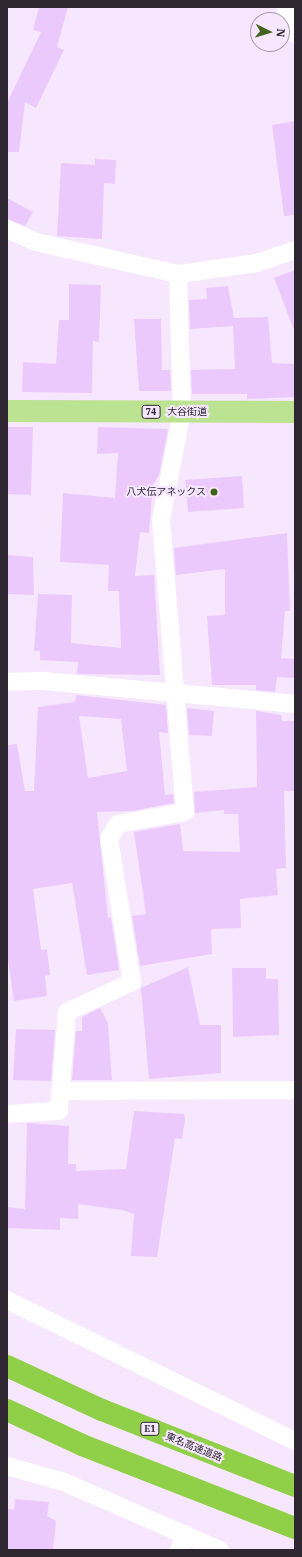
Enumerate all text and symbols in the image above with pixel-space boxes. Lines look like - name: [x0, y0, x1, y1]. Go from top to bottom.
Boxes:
- north arrow: [250, 12, 290, 52]
- text: N: [274, 28, 288, 38]
- road number: 74: [141, 405, 161, 419]
- street label: 大谷街道: [167, 406, 207, 418]
- place label: 八犬伝アネックス: [126, 486, 206, 498]
- marker: 八犬伝アネックス: [209, 487, 219, 497]
- road number: E1: [140, 1422, 160, 1436]
- street label: 東名高速道路: [164, 1430, 224, 1464]

